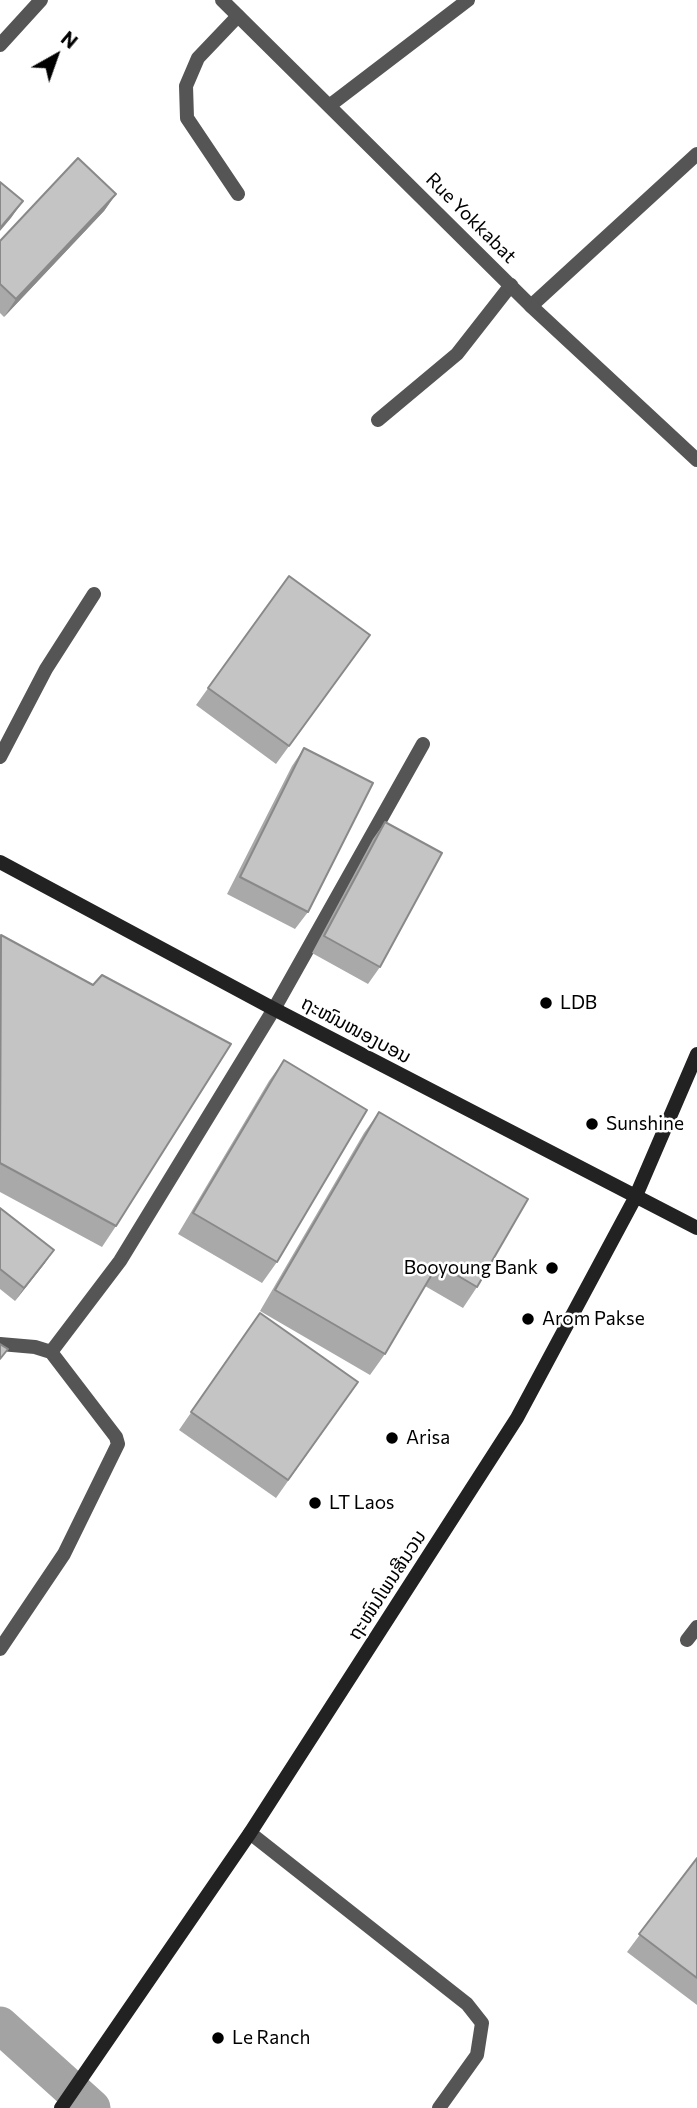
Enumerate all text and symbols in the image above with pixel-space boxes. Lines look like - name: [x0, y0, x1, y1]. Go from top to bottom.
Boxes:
- north arrow: [21, 21, 91, 91]
- text: N: [57, 26, 83, 53]
- street label: Rue Yokkabat: [421, 168, 521, 268]
- street label: ຖະໜົນໜອງບອນ: [297, 991, 415, 1069]
- place label: LDB: [560, 992, 597, 1014]
- marker: LDB: [538, 995, 554, 1011]
- place label: Sunshine: [606, 1113, 684, 1135]
- marker: Sunshine: [584, 1116, 600, 1132]
- place label: Booyoung Bank: [404, 1257, 538, 1279]
- marker: Booyoung Bank: [544, 1260, 560, 1276]
- place label: Arom Pakse: [542, 1308, 645, 1330]
- marker: Arom Pakse: [520, 1311, 536, 1327]
- place label: Arisa: [406, 1427, 450, 1449]
- marker: Arisa: [384, 1430, 400, 1446]
- place label: LT Laos: [329, 1492, 394, 1514]
- marker: LT Laos: [307, 1495, 323, 1511]
- street label: ຖະໜົນໂພນສີນວນ: [343, 1526, 431, 1644]
- place label: Le Ranch: [232, 2027, 310, 2049]
- marker: Le Ranch: [210, 2030, 226, 2046]

